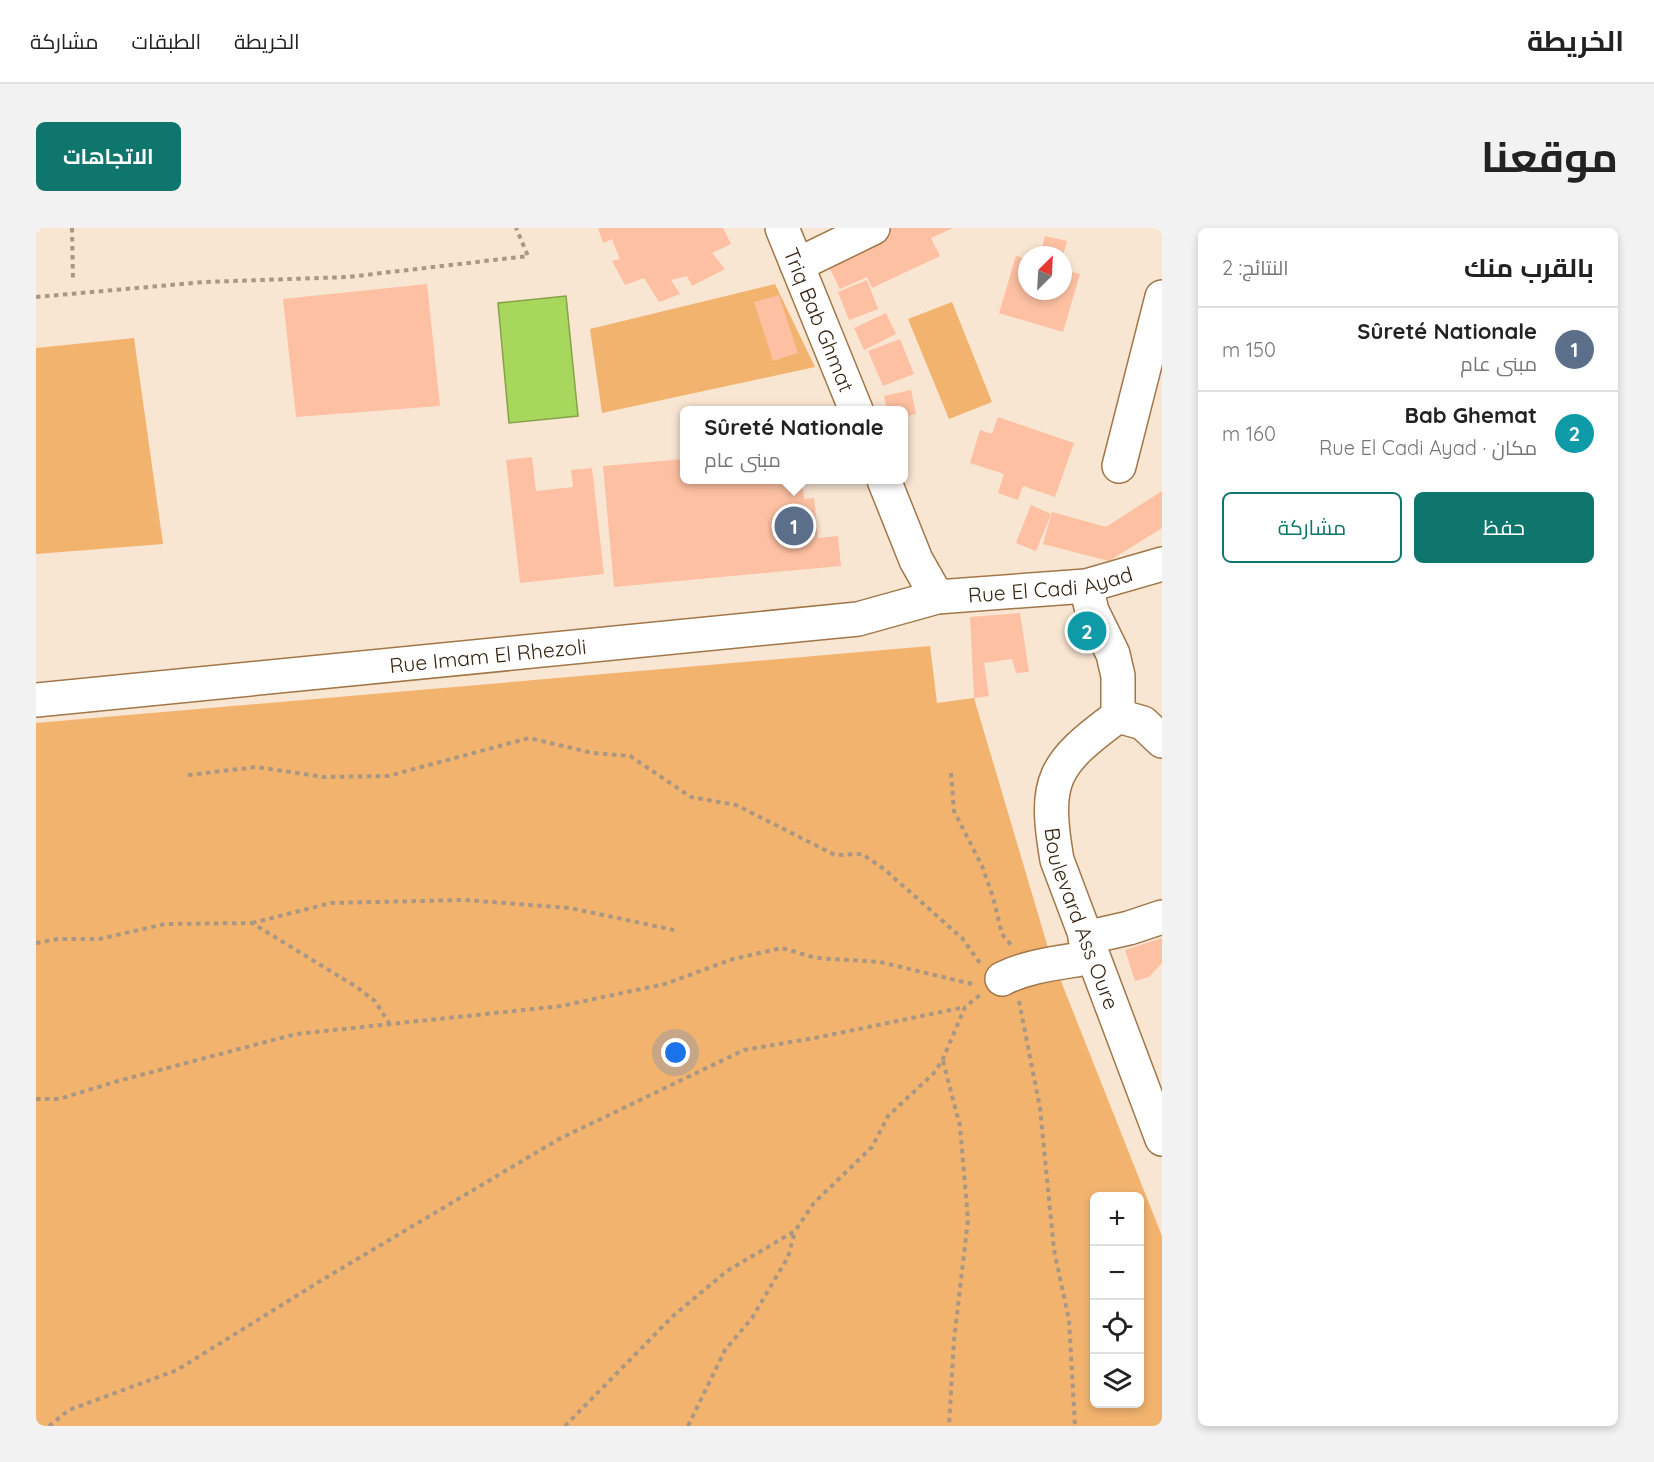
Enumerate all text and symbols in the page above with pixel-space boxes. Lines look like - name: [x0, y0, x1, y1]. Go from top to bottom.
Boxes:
- text: الخريطة: [1527, 23, 1624, 58]
- text: مشاركة: [30, 28, 99, 54]
- text: الطبقات: [132, 28, 201, 54]
- text: الخريطة: [234, 28, 300, 54]
- button: الاتجاهات: [36, 122, 181, 191]
- text: موقعنا: [1481, 130, 1618, 183]
- street label: Triq Bab Ghmat: [778, 244, 860, 395]
- north arrow: [1018, 246, 1072, 300]
- text: بالقرب منك: [1464, 251, 1594, 284]
- text: النتائج: 2: [1222, 255, 1289, 280]
- text: Sûreté Nationale: [1357, 317, 1537, 345]
- text: 150 m: [1222, 337, 1276, 362]
- text: 1: [1571, 337, 1578, 362]
- text: مبنى عام: [1460, 351, 1537, 376]
- text: Bab Ghemat: [1405, 401, 1537, 429]
- popup: [680, 406, 908, 484]
- text: Sûreté Nationale: [704, 413, 884, 441]
- text: 160 m: [1222, 421, 1276, 446]
- text: 2: [1569, 421, 1580, 446]
- text: مكان · Rue El Cadi Ayad: [1319, 435, 1537, 460]
- text: مبنى عام: [704, 447, 781, 472]
- button: مشاركة: [1222, 492, 1402, 563]
- button: حفظ: [1414, 492, 1594, 563]
- pin: 1: [774, 504, 813, 548]
- street label: Rue El Cadi Ayad: [967, 560, 1135, 608]
- pin: 2: [1068, 608, 1106, 654]
- street label: Rue Imam El Rhezoli: [388, 633, 587, 678]
- street label: Boulevard Ass Oure: [1039, 826, 1125, 1013]
- your location: [661, 1038, 690, 1067]
- map controls: [1090, 1192, 1144, 1408]
- button: +: [1090, 1192, 1144, 1246]
- button: −: [1090, 1246, 1144, 1300]
- button: locate: [1090, 1300, 1144, 1354]
- button: layers: [1090, 1354, 1144, 1408]

